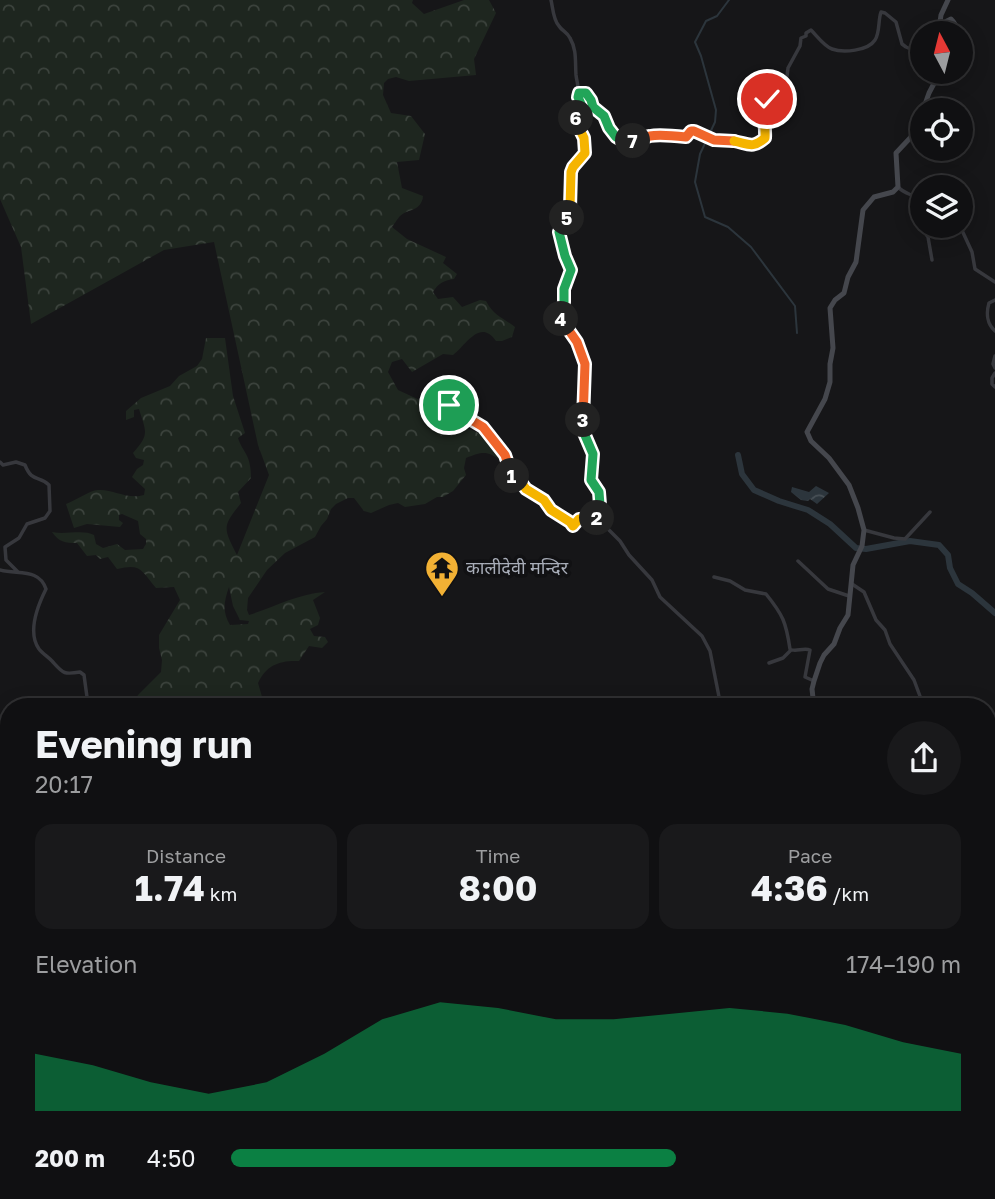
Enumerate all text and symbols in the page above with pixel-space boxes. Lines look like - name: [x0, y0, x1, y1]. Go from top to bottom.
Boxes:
- north arrow: [910, 21, 973, 84]
- map controls: [910, 21, 973, 238]
- pin: [737, 69, 797, 129]
- icon: check: [748, 80, 786, 118]
- button: locate: [910, 98, 973, 161]
- pin: 6: [558, 100, 594, 136]
- text: 6: [569, 106, 582, 129]
- pin: 7: [616, 124, 650, 158]
- text: 7: [627, 129, 638, 152]
- button: layers: [910, 175, 973, 238]
- pin: 5: [550, 200, 584, 235]
- text: 5: [561, 206, 572, 229]
- pin: 4: [544, 302, 578, 336]
- text: 4: [555, 307, 566, 330]
- pin: [419, 375, 479, 435]
- icon: arrive: [430, 386, 468, 424]
- pin: 3: [566, 402, 600, 438]
- text: 3: [577, 408, 588, 431]
- pin: 1: [494, 458, 530, 494]
- text: 1: [507, 464, 516, 487]
- pin: 2: [580, 500, 614, 536]
- text: 2: [591, 506, 602, 529]
- temple icon: कालीदेवी मन्दिर: [423, 549, 461, 598]
- place label: कालीदेवी मन्दिर: [466, 556, 569, 578]
- text: Evening run: [35, 721, 253, 766]
- button: share: [887, 721, 961, 795]
- text: 20:17: [35, 770, 93, 798]
- text: Distance: [146, 844, 226, 867]
- text: Time: [476, 844, 520, 867]
- text: Pace: [788, 844, 832, 867]
- text: 1.74: [135, 867, 205, 909]
- text: 8:00: [458, 867, 538, 909]
- text: 4:36: [751, 867, 828, 909]
- text: km: [205, 882, 237, 905]
- text: /km: [828, 882, 869, 905]
- text: Elevation: [35, 950, 137, 978]
- text: 174–190 m: [846, 950, 961, 978]
- text: 200 m: [35, 1144, 105, 1172]
- text: 4:50: [147, 1144, 196, 1172]

